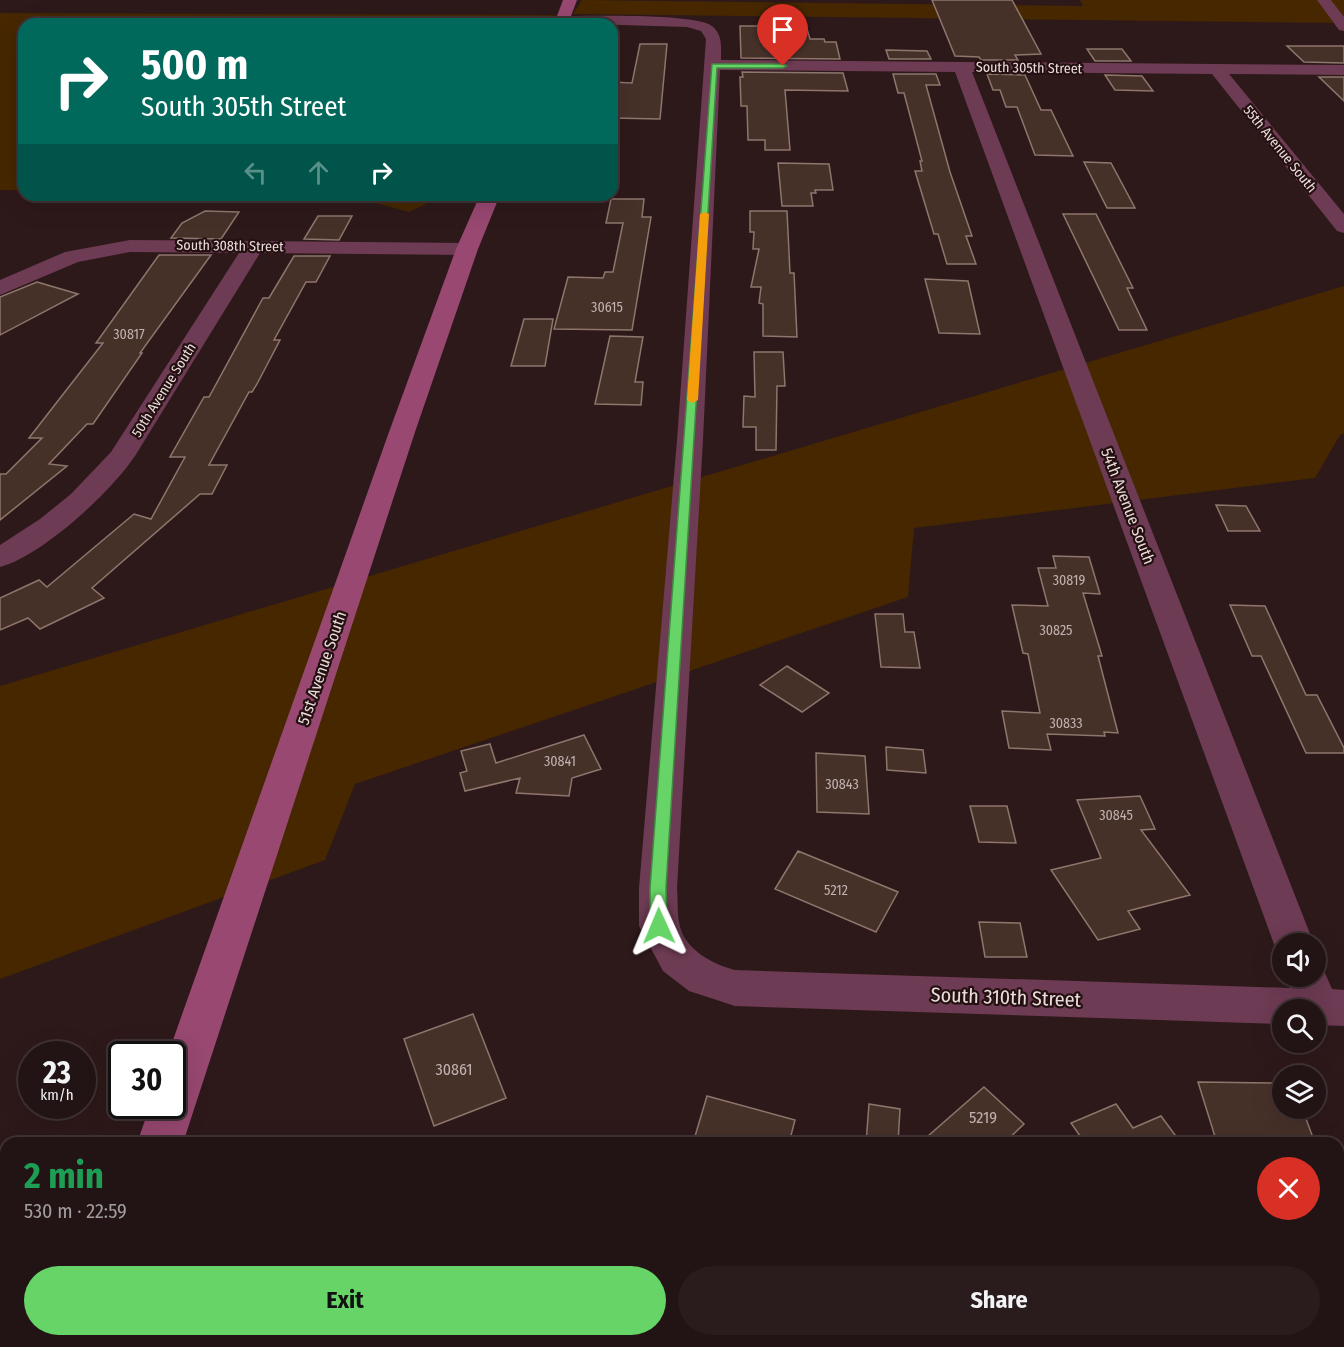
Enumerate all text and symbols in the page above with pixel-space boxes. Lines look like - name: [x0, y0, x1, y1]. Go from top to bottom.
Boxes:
- pin: [757, 4, 808, 66]
- icon: arrive: [766, 13, 799, 46]
- text: 500 m: [141, 40, 248, 90]
- icon: right: [42, 42, 120, 120]
- street label: South 305th Street: [976, 59, 1083, 77]
- text: South 305th Street: [141, 91, 346, 123]
- street label: 55th Avenue South: [1240, 102, 1320, 196]
- icon: left: [239, 156, 272, 189]
- icon: ahead: [302, 156, 335, 189]
- icon: right: [365, 156, 398, 189]
- street label: South 308th Street: [176, 237, 284, 255]
- house number: 30615: [591, 299, 623, 316]
- house number: 30817: [113, 326, 145, 343]
- street label: 50th Avenue South: [128, 340, 200, 440]
- street label: 54th Avenue South: [1097, 445, 1159, 567]
- house number: 30819: [1053, 572, 1085, 589]
- street label: 51st Avenue South: [294, 609, 350, 727]
- house number: 30825: [1039, 622, 1073, 639]
- house number: 30833: [1049, 715, 1083, 732]
- house number: 30841: [544, 753, 576, 770]
- house number: 30843: [825, 776, 859, 793]
- house number: 30845: [1099, 807, 1133, 824]
- house number: 5212: [824, 882, 848, 899]
- position arrow: [627, 894, 691, 958]
- map controls: [1272, 933, 1326, 1119]
- button: sound: [1272, 933, 1326, 987]
- street label: South 310th Street: [930, 982, 1082, 1012]
- button: search: [1272, 999, 1326, 1053]
- speed limit sign: 30: [108, 1041, 186, 1119]
- text: 23: [43, 1055, 71, 1091]
- house number: 30861: [435, 1060, 473, 1079]
- button: layers: [1272, 1065, 1326, 1119]
- text: km/h: [40, 1086, 74, 1104]
- house number: 5219: [969, 1108, 997, 1127]
- text: 2 min: [24, 1154, 104, 1198]
- button: close: [1257, 1157, 1320, 1220]
- text: 530 m · 22:59: [24, 1199, 127, 1223]
- button: Exit: [24, 1266, 666, 1335]
- button: Share: [678, 1266, 1320, 1335]

